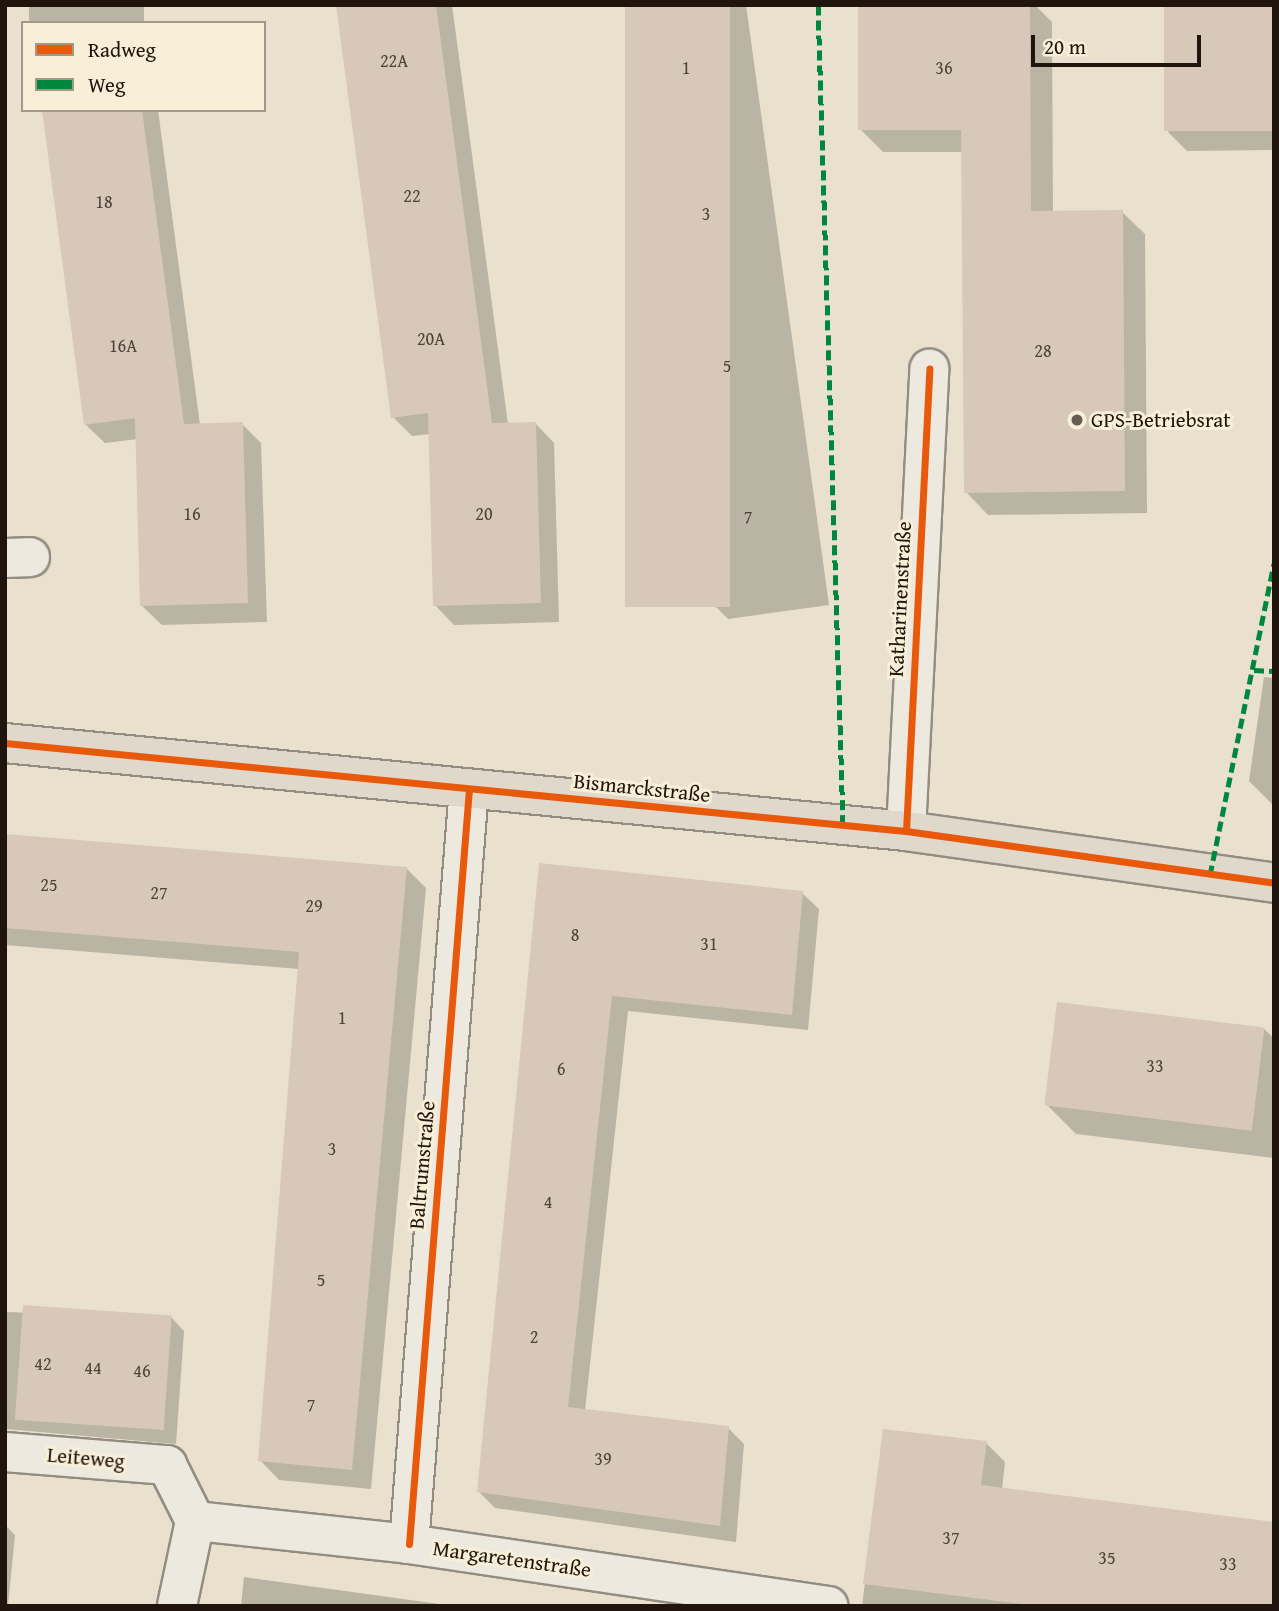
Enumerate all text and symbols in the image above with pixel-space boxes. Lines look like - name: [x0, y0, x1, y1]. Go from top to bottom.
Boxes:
- legend: [21, 21, 266, 112]
- scale bar: [1034, 21, 1204, 65]
- text: 20 m: [1044, 31, 1086, 62]
- text: Radweg: [88, 34, 156, 65]
- house number: 22A: [380, 50, 408, 72]
- house number: 1: [682, 57, 690, 79]
- house number: 36: [935, 57, 953, 79]
- text: Weg: [88, 69, 125, 100]
- house number: 22: [403, 185, 421, 207]
- house number: 18: [95, 191, 113, 213]
- house number: 3: [702, 203, 710, 225]
- house number: 20A: [417, 328, 445, 350]
- house number: 16A: [109, 335, 137, 357]
- house number: 28: [1034, 340, 1052, 362]
- house number: 5: [723, 355, 731, 377]
- place label: GPS-Betriebsrat: [1091, 407, 1231, 433]
- marker: GPS-Betriebsrat: [1069, 412, 1085, 428]
- house number: 16: [183, 503, 201, 525]
- house number: 20: [475, 503, 493, 525]
- house number: 7: [744, 506, 752, 528]
- street label: Katharinenstraße: [883, 521, 917, 677]
- street label: Bismarckstraße: [572, 768, 712, 808]
- house number: 25: [40, 874, 58, 896]
- house number: 27: [150, 882, 168, 904]
- house number: 29: [305, 895, 323, 917]
- house number: 8: [571, 924, 579, 946]
- house number: 31: [700, 933, 718, 955]
- house number: 1: [338, 1007, 346, 1029]
- house number: 33: [1146, 1055, 1164, 1077]
- house number: 6: [557, 1058, 565, 1080]
- street label: Baltrumstraße: [404, 1100, 440, 1230]
- house number: 3: [328, 1138, 336, 1160]
- house number: 4: [544, 1191, 552, 1213]
- house number: 5: [317, 1269, 325, 1291]
- house number: 2: [530, 1326, 538, 1348]
- house number: 42: [34, 1353, 52, 1375]
- house number: 44: [84, 1357, 102, 1379]
- house number: 46: [133, 1360, 151, 1382]
- house number: 7: [307, 1394, 315, 1416]
- street label: Leiteweg: [46, 1442, 126, 1474]
- house number: 39: [594, 1448, 612, 1470]
- house number: 37: [942, 1527, 960, 1549]
- street label: Margaretenstraße: [431, 1535, 593, 1583]
- house number: 35: [1098, 1547, 1116, 1569]
- house number: 33: [1219, 1553, 1237, 1575]

